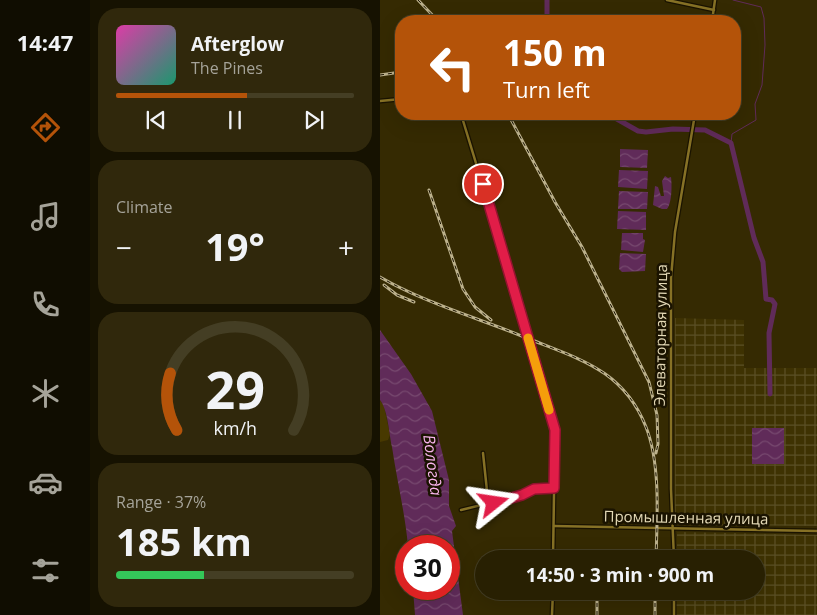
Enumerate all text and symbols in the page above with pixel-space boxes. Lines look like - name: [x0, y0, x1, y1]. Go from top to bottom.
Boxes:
- text: 14:47: [17, 27, 73, 57]
- text: 150 m: [503, 29, 607, 76]
- text: Afterglow: [191, 31, 284, 57]
- icon: left: [420, 35, 485, 100]
- text: The Pines: [191, 57, 263, 79]
- text: Turn left: [503, 74, 590, 104]
- icon: previous: [142, 106, 170, 134]
- icon: pause: [221, 106, 249, 134]
- icon: next: [300, 106, 328, 134]
- icon: directions: [28, 110, 63, 145]
- pin: [462, 163, 504, 205]
- icon: arrive: [469, 170, 497, 198]
- text: Climate: [116, 196, 173, 218]
- icon: music: [28, 199, 63, 234]
- text: 19°: [205, 220, 265, 272]
- text: −: [116, 228, 132, 266]
- text: +: [338, 228, 354, 266]
- street label: Элеваторная улица: [649, 264, 671, 406]
- icon: phone: [28, 287, 63, 322]
- text: 29: [205, 353, 265, 424]
- icon: climate: [28, 376, 63, 411]
- text: km/h: [213, 416, 257, 440]
- water label: Вологда: [418, 433, 448, 497]
- icon: car: [28, 465, 63, 500]
- position arrow: [467, 476, 519, 528]
- text: Range · 37%: [116, 491, 206, 513]
- street label: Промышленная улица: [603, 506, 769, 528]
- text: 185 km: [116, 515, 252, 567]
- speed limit sign: 30: [395, 535, 460, 600]
- icon: filters: [28, 553, 63, 588]
- text: 14:50 · 3 min · 900 m: [526, 562, 714, 588]

